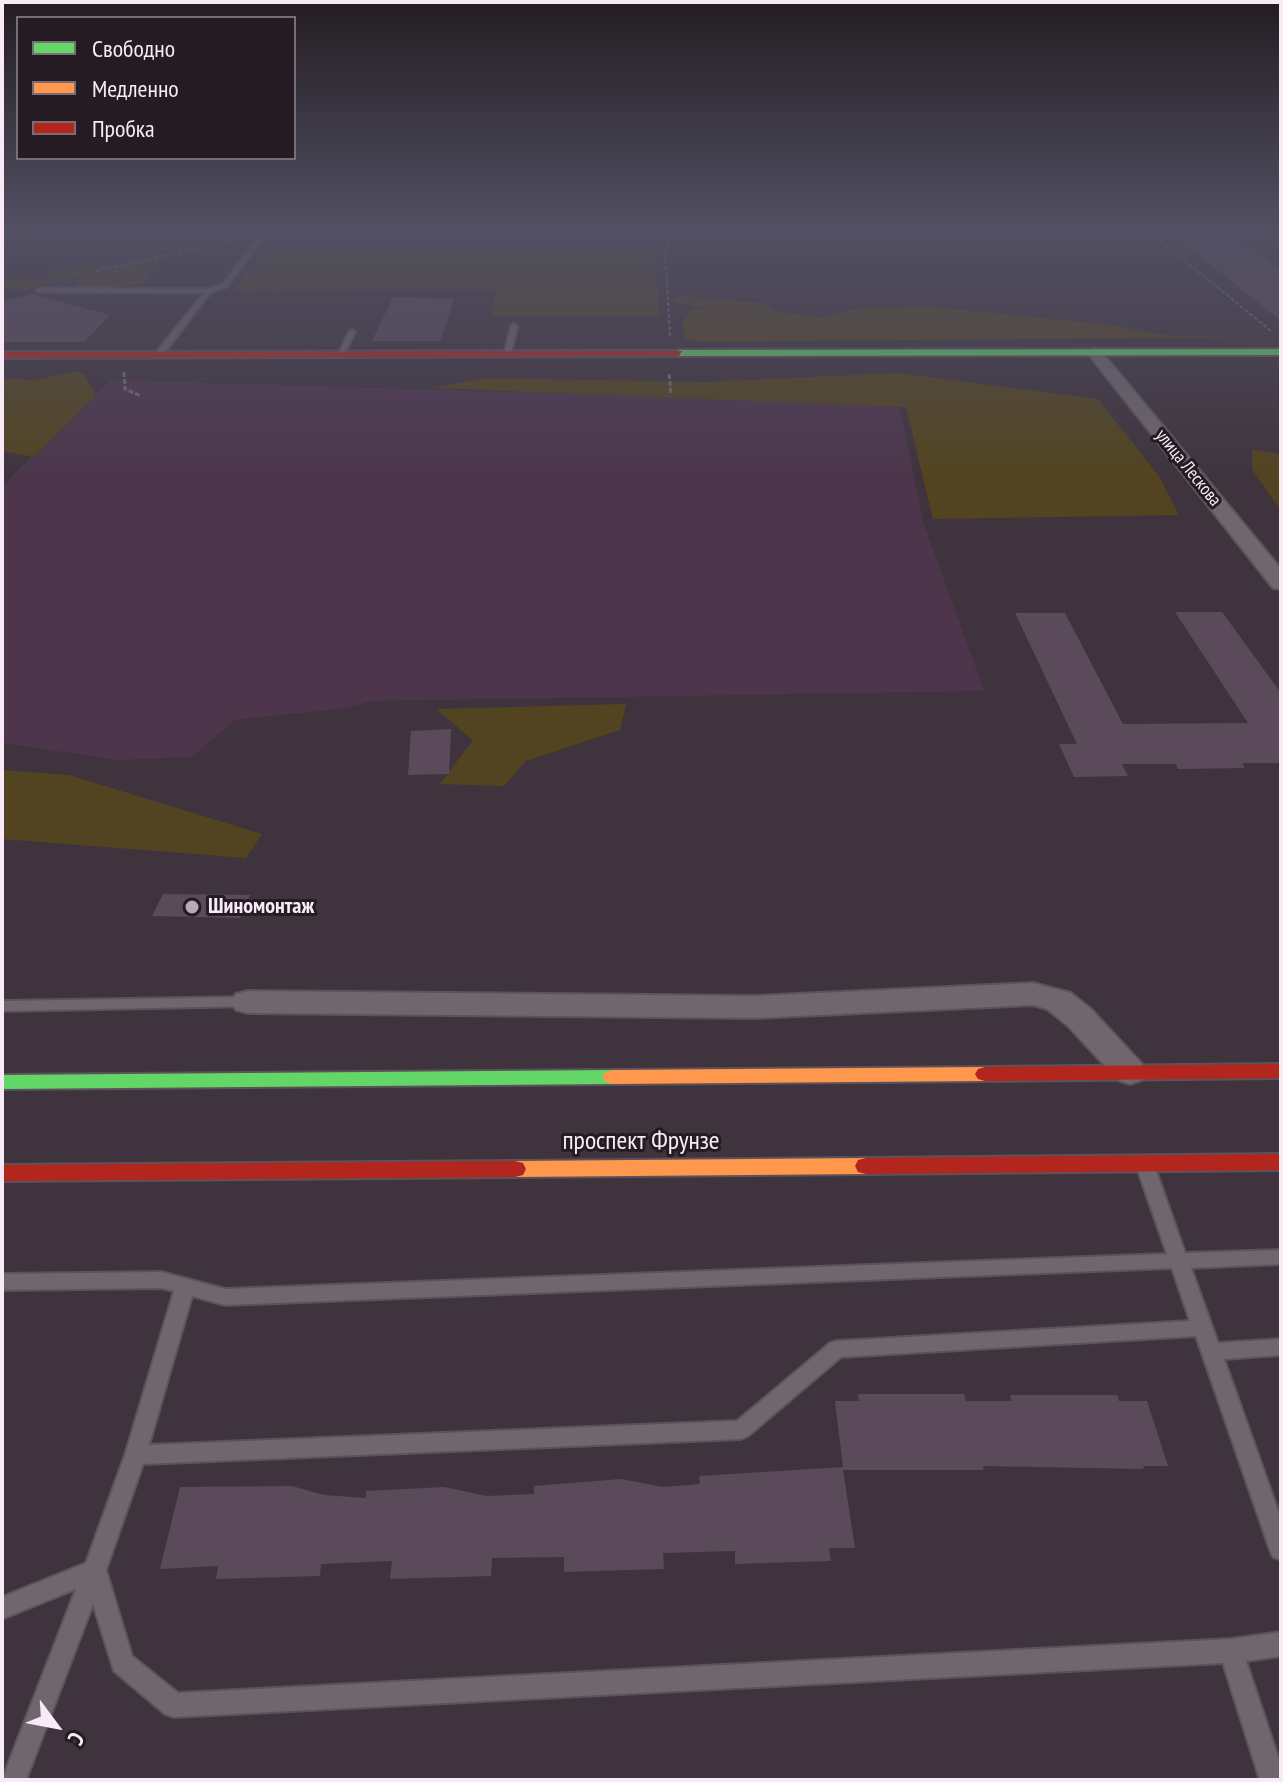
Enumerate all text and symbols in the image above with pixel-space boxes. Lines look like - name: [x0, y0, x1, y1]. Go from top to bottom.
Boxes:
- legend: [16, 16, 296, 160]
- text: Свободно: [92, 33, 175, 64]
- text: Медленно: [92, 73, 179, 104]
- text: Пробка: [92, 113, 155, 144]
- street label: улица Лескова: [1150, 425, 1226, 511]
- place label: Шиномонтаж: [208, 894, 314, 920]
- marker: Шиномонтаж: [183, 898, 201, 916]
- street label: проспект Фрунзе: [562, 1126, 720, 1158]
- north arrow: [16, 1686, 96, 1766]
- text: С: [62, 1727, 91, 1750]

